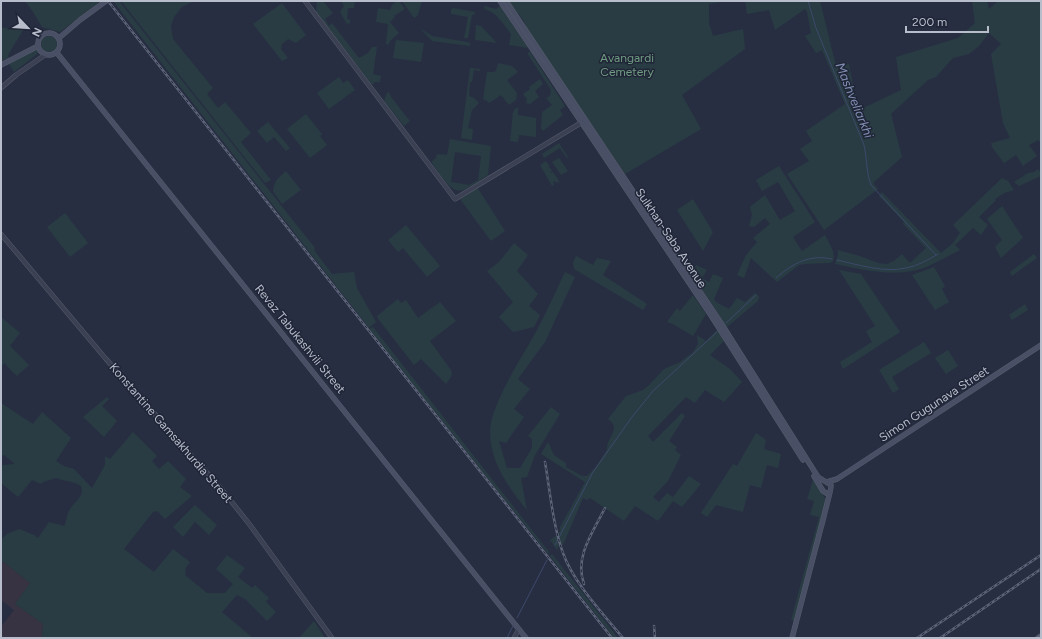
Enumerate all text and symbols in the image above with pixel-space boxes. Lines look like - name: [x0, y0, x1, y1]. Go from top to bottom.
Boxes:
- north arrow: [8, 8, 48, 48]
- scale bar: [906, 8, 988, 34]
- text: 200 m: [912, 15, 947, 29]
- text: N: [29, 25, 44, 39]
- park label: Avangardi Cemetery: [600, 51, 654, 79]
- water label: Mashveliarkhi: [833, 60, 877, 141]
- street label: Sulkhan-Saba Avenue: [632, 185, 710, 291]
- street label: Revaz Tabukashvili Street: [252, 282, 348, 397]
- street label: Konstantine Gamsakhurdia Street: [107, 360, 236, 506]
- street label: Simon Gugunava Street: [876, 363, 992, 445]

